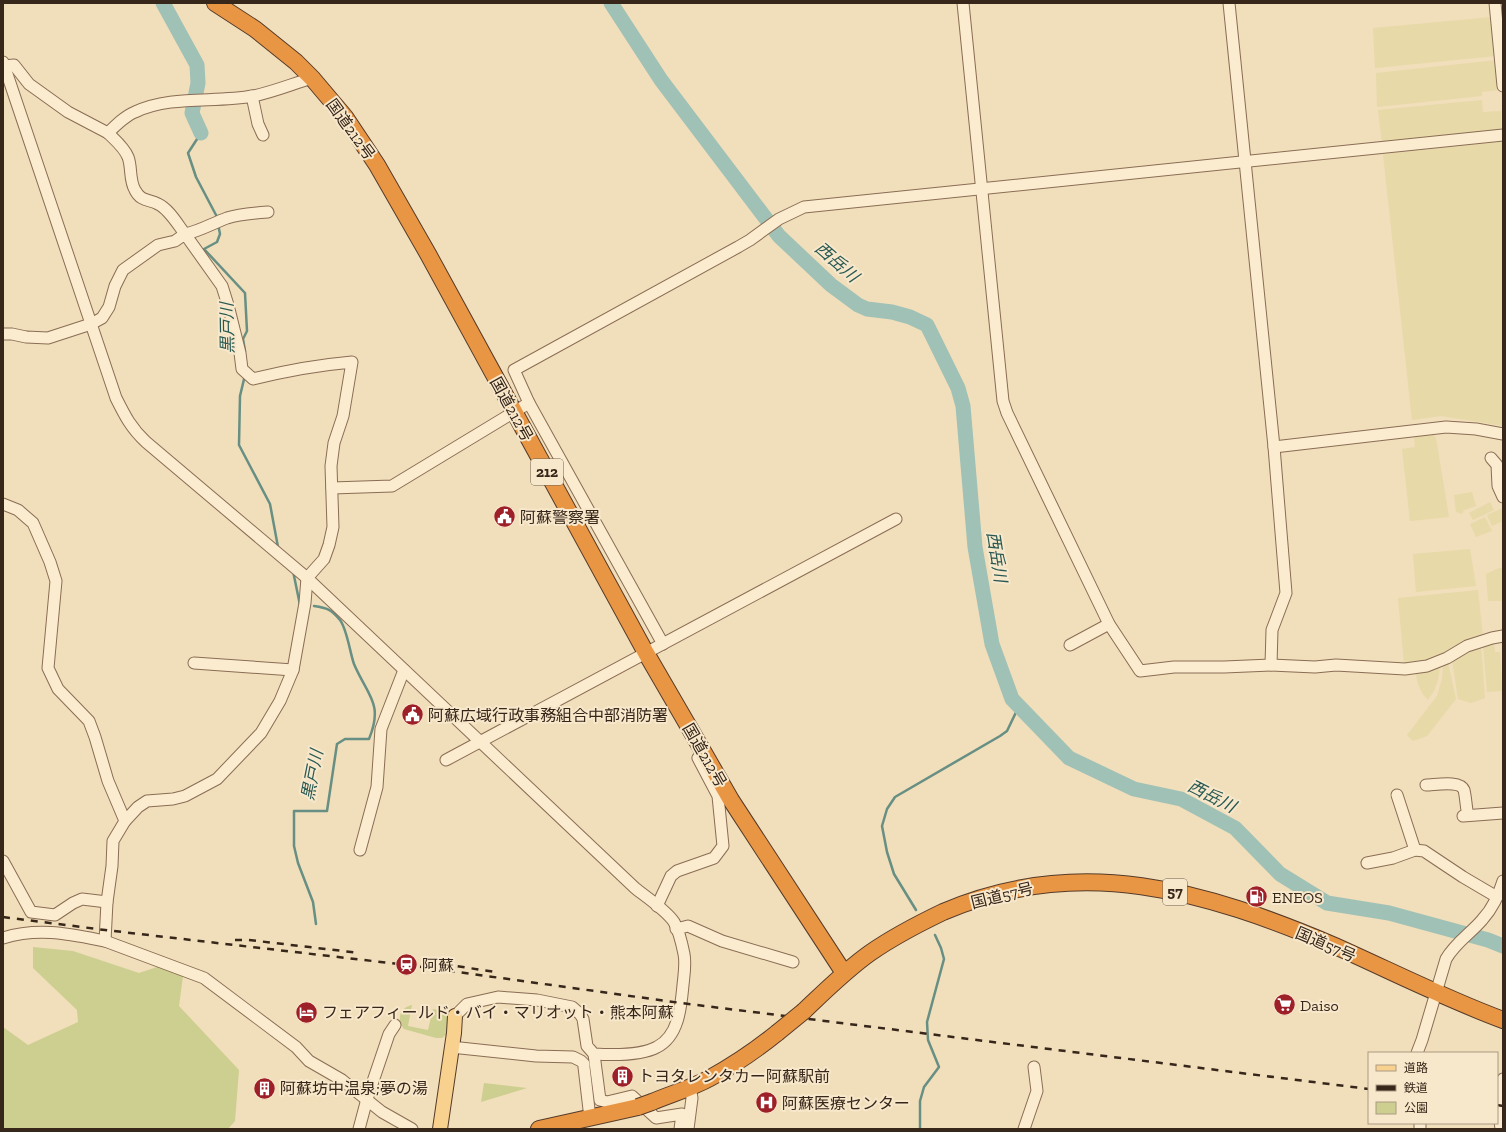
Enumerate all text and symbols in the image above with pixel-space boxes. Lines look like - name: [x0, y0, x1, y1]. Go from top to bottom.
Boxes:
- street label: 国道212号: [322, 95, 379, 163]
- water label: 西岳川: [811, 238, 864, 288]
- water label: 黒戸川: [217, 300, 237, 354]
- street label: 国道212号: [486, 374, 537, 445]
- road number: 212: [531, 459, 563, 485]
- public building icon: 阿蘇警察署: [492, 504, 518, 530]
- place label: 阿蘇警察署: [520, 508, 600, 527]
- water label: 西岳川: [983, 530, 1011, 586]
- public building icon: 阿蘇広域行政事務組合中部消防署: [399, 702, 425, 728]
- place label: 阿蘇広域行政事務組合中部消防署: [428, 706, 668, 725]
- street label: 国道212号: [679, 720, 730, 791]
- water label: 黒戸川: [297, 746, 327, 802]
- water label: 西岳川: [1185, 776, 1241, 817]
- street label: 国道57号: [969, 879, 1035, 912]
- road number: 57: [1163, 879, 1187, 905]
- fuel station icon: ENEOS: [1244, 884, 1270, 910]
- place label: ENEOS: [1272, 888, 1323, 907]
- street label: 国道57号: [1293, 923, 1359, 966]
- station icon: 阿蘇: [394, 952, 420, 978]
- place label: 阿蘇: [422, 956, 454, 975]
- supermarket icon: Daiso: [1272, 992, 1298, 1018]
- place label: Daiso: [1300, 996, 1339, 1015]
- hotel icon: フェアフィールド・バイ・マリオット・熊本阿蘇: [294, 999, 320, 1025]
- place label: フェアフィールド・バイ・マリオット・熊本阿蘇: [322, 1003, 674, 1022]
- legend: [1368, 1052, 1498, 1124]
- text: 道路: [1404, 1061, 1428, 1075]
- building icon: トヨタレンタカー阿蘇駅前: [609, 1063, 635, 1089]
- place label: トヨタレンタカー阿蘇駅前: [638, 1067, 830, 1086]
- building icon: 阿蘇坊中温泉;夢の湯: [251, 1075, 277, 1101]
- place label: 阿蘇坊中温泉;夢の湯: [280, 1079, 428, 1098]
- text: 鉄道: [1404, 1081, 1428, 1095]
- hospital icon: 阿蘇医療センター: [753, 1090, 779, 1116]
- place label: 阿蘇医療センター: [782, 1094, 910, 1113]
- text: 公園: [1404, 1101, 1428, 1115]

